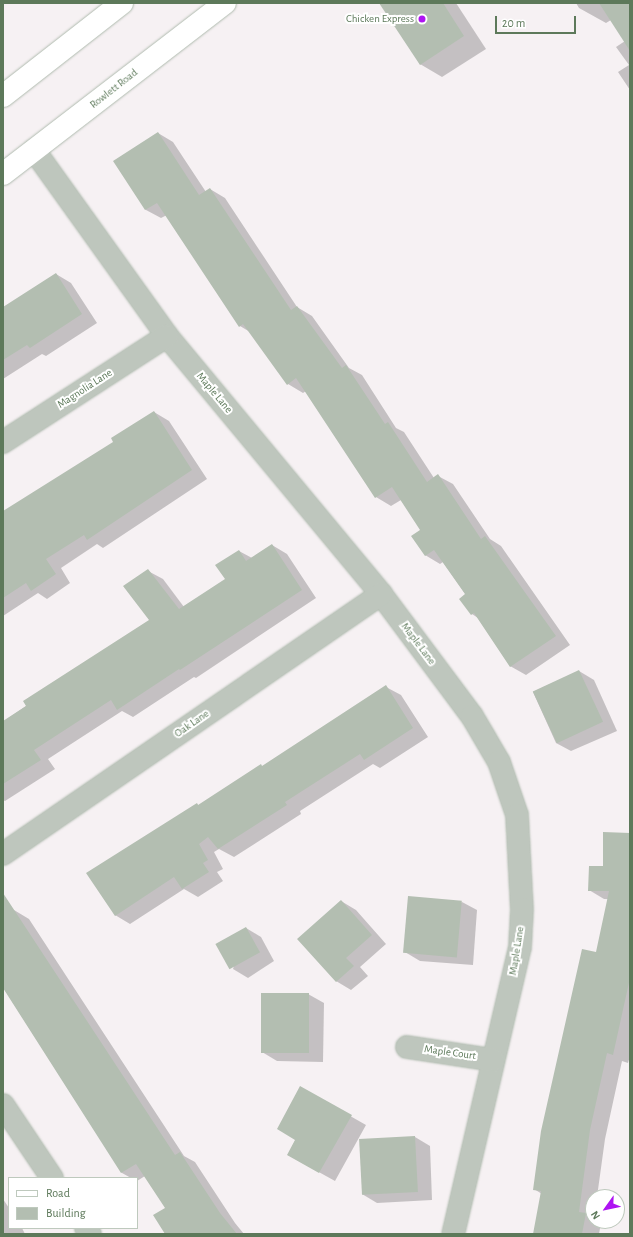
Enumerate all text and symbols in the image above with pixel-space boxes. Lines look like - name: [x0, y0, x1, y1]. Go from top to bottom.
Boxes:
- scale bar: [497, 8, 578, 34]
- place label: Chicken Express: [346, 12, 414, 26]
- marker: Chicken Express: [417, 14, 427, 24]
- text: 20 m: [502, 17, 525, 29]
- street label: Rowlett Road: [88, 66, 140, 112]
- street label: Magnolia Lane: [55, 366, 115, 412]
- street label: Maple Lane: [193, 370, 235, 416]
- street label: Maple Lane: [398, 620, 438, 668]
- street label: Oak Lane: [172, 707, 212, 741]
- street label: Maple Lane: [507, 926, 527, 976]
- street label: Maple Court: [423, 1043, 477, 1063]
- legend: [8, 1177, 138, 1229]
- text: Road: [46, 1187, 70, 1199]
- north arrow: [585, 1189, 625, 1229]
- text: Building: [46, 1207, 86, 1219]
- text: N: [589, 1209, 602, 1221]

